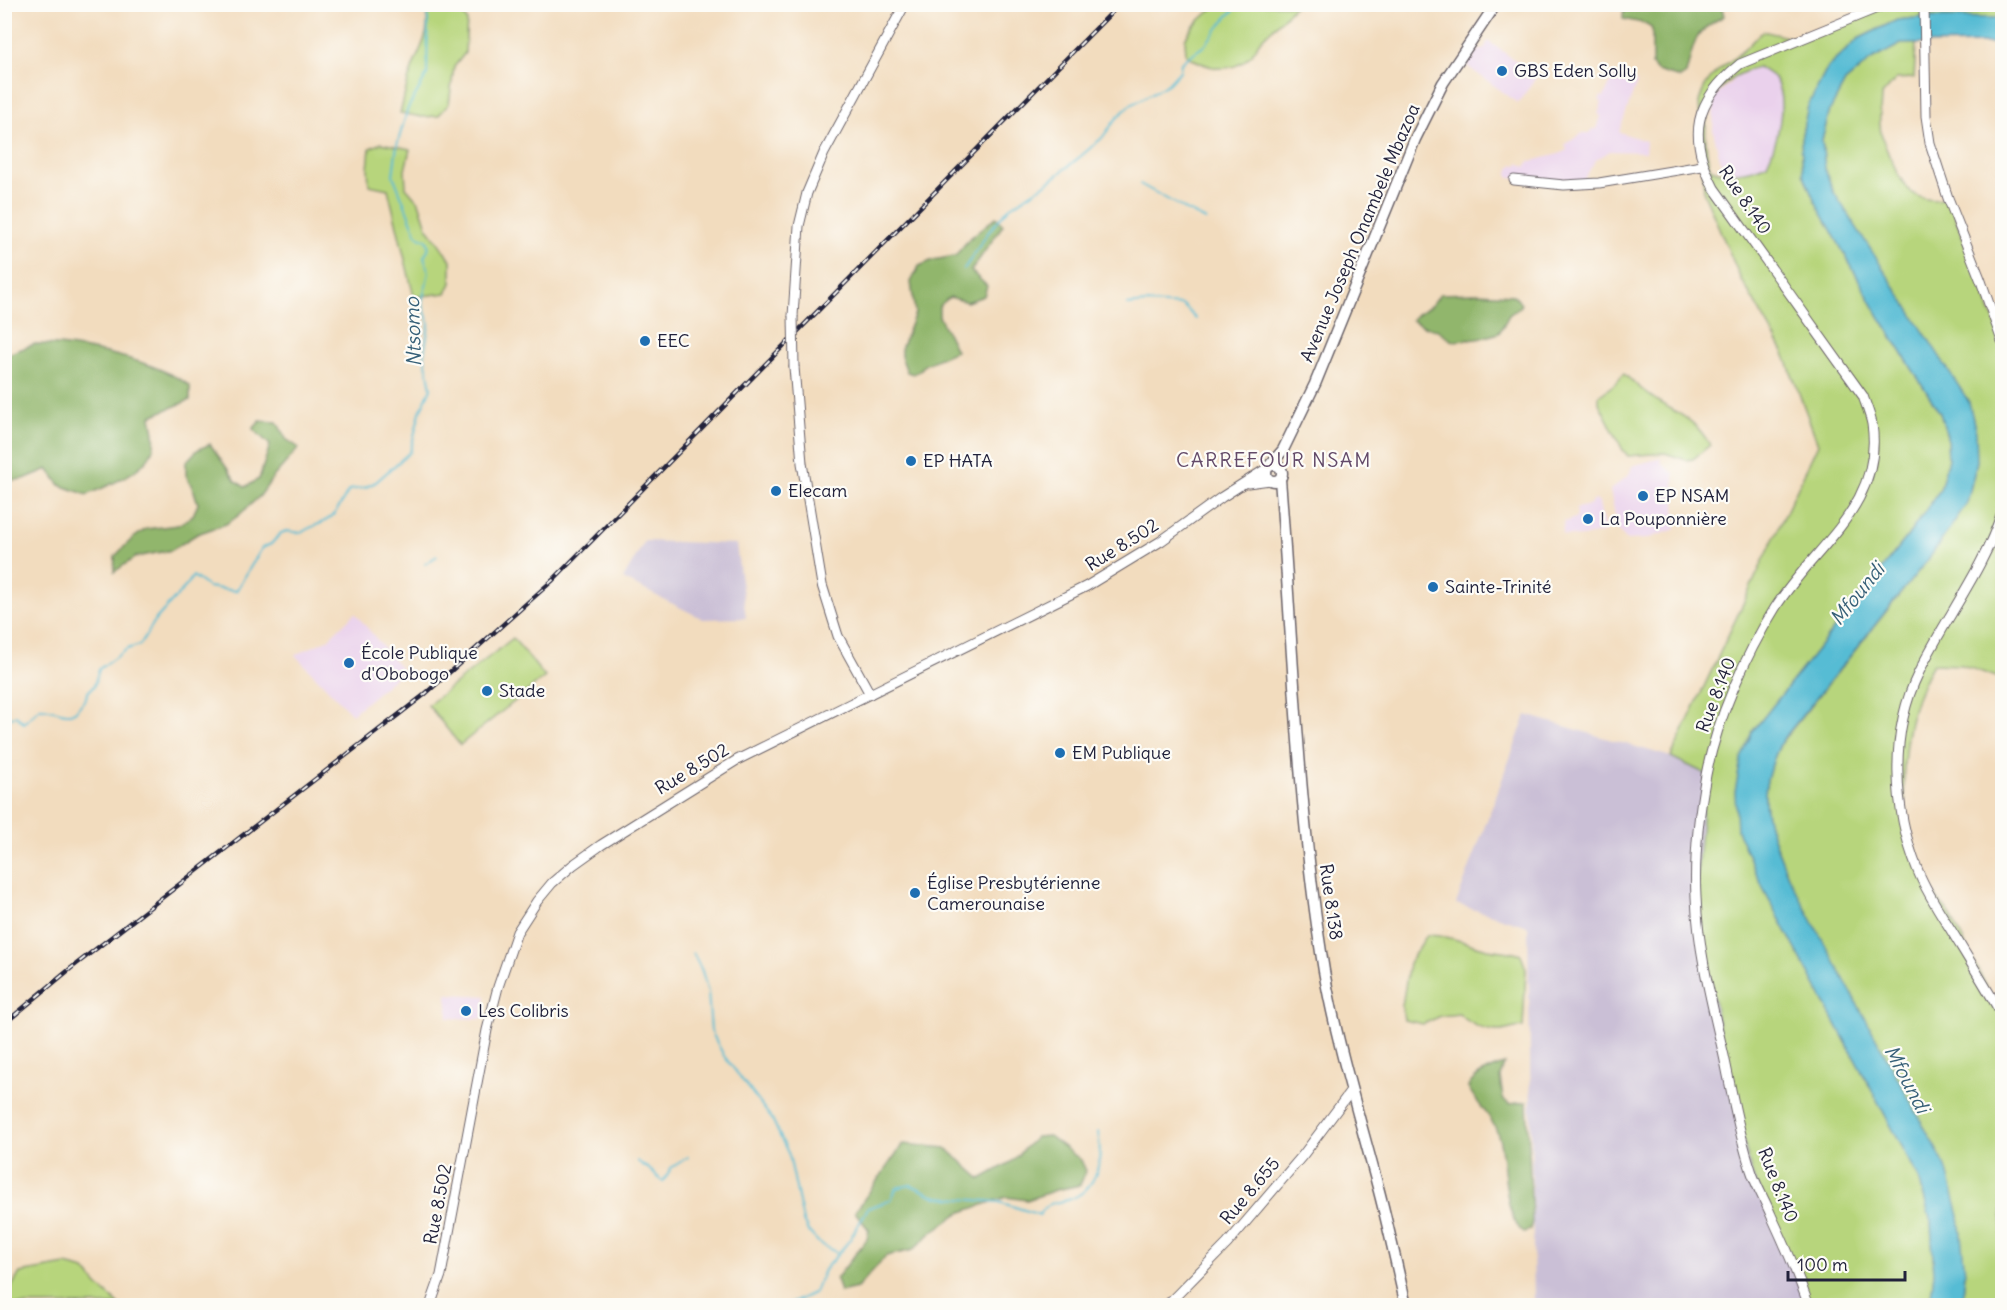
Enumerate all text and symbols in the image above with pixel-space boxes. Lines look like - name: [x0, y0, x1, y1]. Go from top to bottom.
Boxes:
- place label: GBS Eden Solly: [1514, 59, 1637, 82]
- marker: GBS Eden Solly: [1495, 64, 1509, 78]
- street label: Avenue Joseph Onambele Mbazoa: [1295, 100, 1425, 365]
- street label: Rue 8.140: [1714, 161, 1777, 239]
- water label: Ntsomo: [399, 295, 426, 367]
- place label: EEC: [657, 329, 690, 352]
- marker: EEC: [638, 334, 652, 348]
- district label: CARREFOUR NSAM: [1176, 447, 1372, 472]
- place label: EP HATA: [923, 449, 993, 472]
- marker: EP HATA: [904, 454, 918, 468]
- place label: Elecam: [788, 479, 848, 502]
- marker: Elecam: [769, 484, 783, 498]
- place label: EP NSAM: [1655, 484, 1729, 507]
- marker: EP NSAM: [1636, 489, 1650, 503]
- place label: La Pouponnière: [1600, 507, 1727, 530]
- marker: La Pouponnière: [1581, 512, 1595, 526]
- street label: Rue 8.502: [1081, 513, 1163, 576]
- water label: Mfoundi: [1824, 555, 1891, 630]
- place label: Sainte-Trinité: [1445, 575, 1552, 598]
- marker: Sainte-Trinité: [1426, 580, 1440, 594]
- place label: École Publique d'Obobogo: [361, 641, 478, 685]
- street label: Rue 8.140: [1691, 654, 1740, 736]
- marker: École Publique d'Obobogo: [342, 656, 356, 670]
- place label: Stade: [499, 679, 545, 702]
- marker: Stade: [480, 684, 494, 698]
- street label: Rue 8.502: [651, 738, 733, 800]
- place label: EM Publique: [1072, 741, 1171, 764]
- marker: EM Publique: [1053, 746, 1067, 760]
- street label: Rue 8.138: [1315, 862, 1348, 942]
- place label: Église Presbytérienne Camerounaise: [927, 871, 1100, 915]
- marker: Église Presbytérienne Camerounaise: [908, 886, 922, 900]
- place label: Les Colibris: [478, 999, 569, 1022]
- marker: Les Colibris: [459, 1004, 473, 1018]
- water label: Mfoundi: [1879, 1041, 1937, 1119]
- street label: Rue 8.140: [1753, 1144, 1804, 1226]
- street label: Rue 8.655: [1215, 1152, 1284, 1229]
- street label: Rue 8.502: [418, 1161, 457, 1246]
- scale bar: [1788, 1244, 1905, 1282]
- text: 100 m: [1797, 1253, 1848, 1276]

